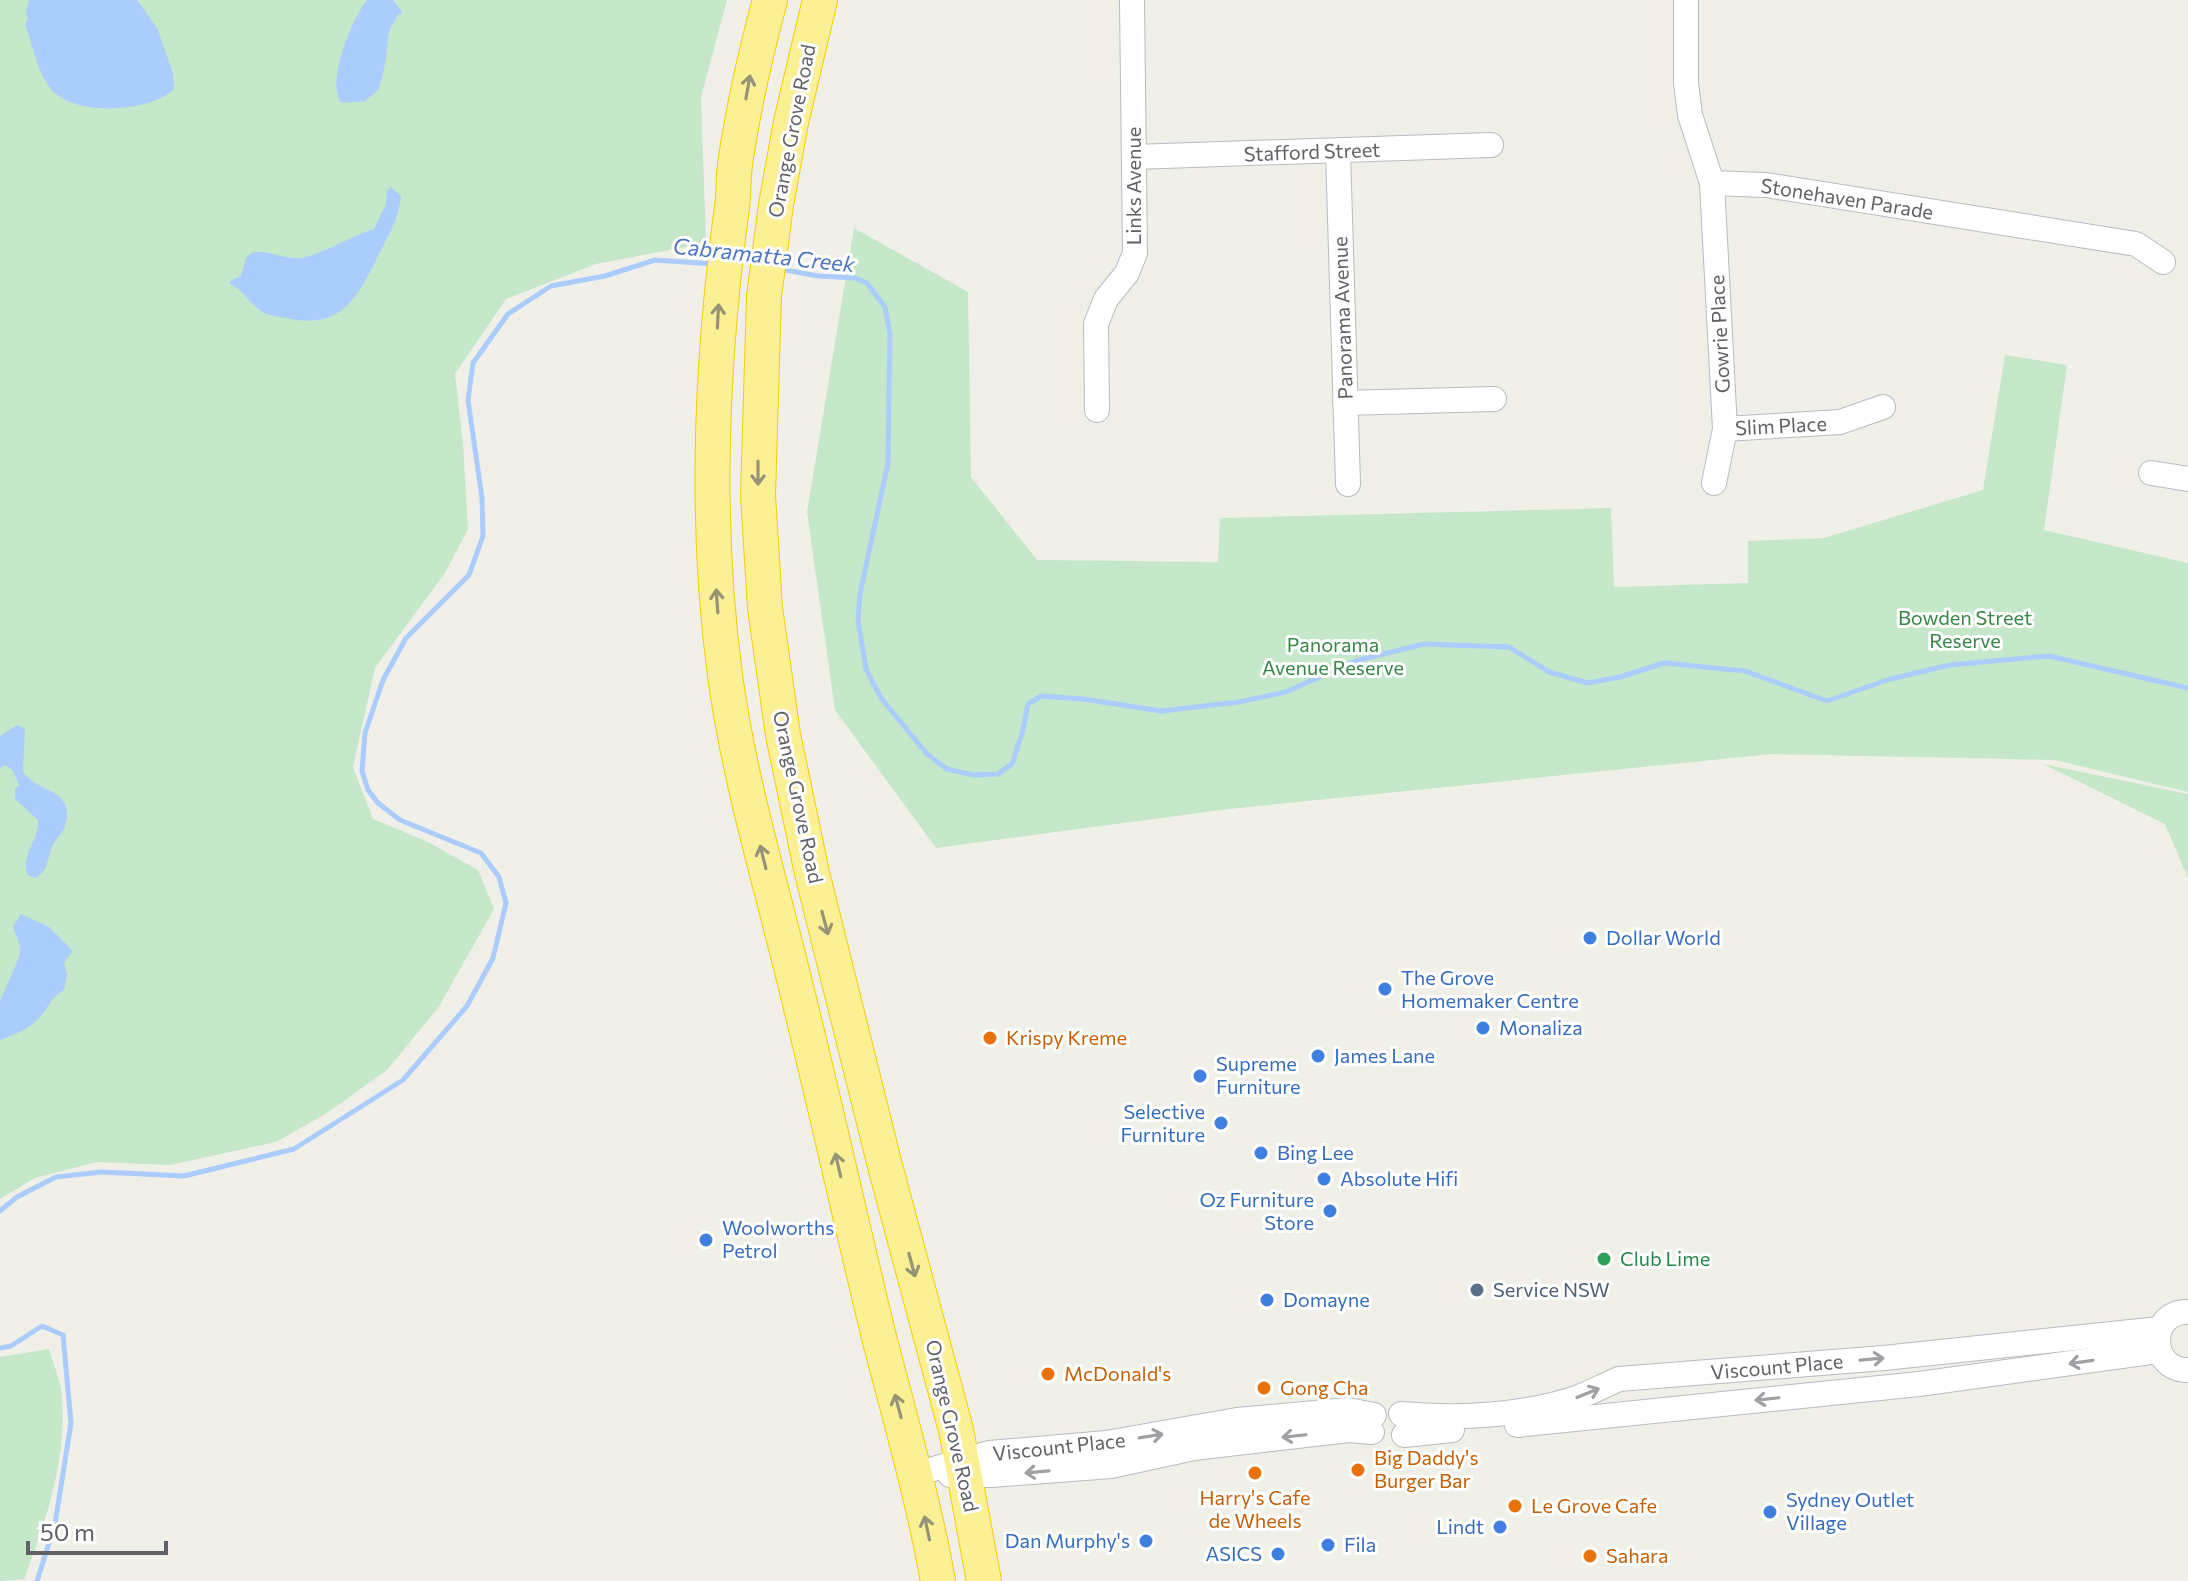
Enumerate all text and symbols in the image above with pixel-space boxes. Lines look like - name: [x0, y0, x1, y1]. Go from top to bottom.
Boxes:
- street label: Orange Grove Road: [762, 42, 820, 219]
- one-way arrow: [741, 74, 756, 100]
- street label: Links Avenue: [1121, 127, 1145, 245]
- street label: Stafford Street: [1243, 137, 1381, 165]
- street label: Stonehaven Parade: [1759, 173, 1935, 224]
- water label: Cabramatta Creek: [672, 232, 857, 278]
- street label: Panorama Avenue: [1327, 236, 1357, 400]
- street label: Gowrie Place: [1704, 274, 1734, 394]
- one-way arrow: [711, 303, 726, 330]
- street label: Slim Place: [1734, 411, 1827, 439]
- one-way arrow: [750, 459, 766, 486]
- one-way arrow: [709, 588, 724, 615]
- park label: Bowden Street Reserve: [1898, 605, 2032, 652]
- park label: Panorama Avenue Reserve: [1262, 632, 1404, 679]
- street label: Orange Grove Road: [769, 708, 829, 885]
- one-way arrow: [755, 844, 770, 870]
- one-way arrow: [819, 909, 834, 935]
- place label: Dollar World: [1606, 925, 1721, 949]
- marker: Dollar World: [1581, 929, 1599, 947]
- place label: The Grove Homemaker Centre: [1401, 965, 1579, 1012]
- marker: The Grove Homemaker Centre: [1376, 980, 1394, 998]
- place label: Monaliza: [1499, 1015, 1583, 1039]
- marker: Monaliza: [1474, 1019, 1492, 1037]
- place label: Krispy Kreme: [1006, 1025, 1127, 1049]
- marker: Krispy Kreme: [981, 1029, 999, 1047]
- place label: James Lane: [1334, 1043, 1435, 1067]
- marker: James Lane: [1309, 1047, 1327, 1065]
- place label: Supreme Furniture: [1216, 1051, 1301, 1098]
- marker: Supreme Furniture: [1191, 1067, 1209, 1085]
- place label: Selective Furniture: [1120, 1099, 1205, 1146]
- marker: Selective Furniture: [1212, 1114, 1230, 1132]
- place label: Bing Lee: [1277, 1140, 1354, 1164]
- marker: Bing Lee: [1252, 1144, 1270, 1162]
- one-way arrow: [830, 1152, 845, 1178]
- place label: Absolute Hifi: [1340, 1166, 1458, 1190]
- marker: Absolute Hifi: [1315, 1170, 1333, 1188]
- place label: Oz Furniture Store: [1199, 1187, 1314, 1234]
- marker: Oz Furniture Store: [1321, 1202, 1339, 1220]
- place label: Woolworths Petrol: [722, 1215, 834, 1262]
- marker: Woolworths Petrol: [697, 1231, 715, 1249]
- place label: Club Lime: [1620, 1246, 1710, 1270]
- marker: Club Lime: [1595, 1250, 1613, 1268]
- one-way arrow: [905, 1252, 920, 1278]
- place label: Service NSW: [1493, 1277, 1610, 1301]
- marker: Service NSW: [1468, 1281, 1486, 1299]
- place label: Domayne: [1283, 1287, 1370, 1311]
- marker: Domayne: [1258, 1291, 1276, 1309]
- street label: Orange Grove Road: [921, 1337, 984, 1514]
- street label: Viscount Place: [1710, 1348, 1844, 1384]
- one-way arrow: [1858, 1351, 1885, 1366]
- one-way arrow: [2069, 1355, 2094, 1370]
- place label: McDonald's: [1064, 1361, 1171, 1385]
- marker: McDonald's: [1039, 1365, 1057, 1383]
- place label: Gong Cha: [1280, 1375, 1368, 1399]
- marker: Gong Cha: [1255, 1379, 1273, 1397]
- one-way arrow: [1575, 1384, 1599, 1399]
- one-way arrow: [1754, 1392, 1781, 1407]
- one-way arrow: [889, 1394, 904, 1420]
- street label: Viscount Place: [992, 1427, 1126, 1465]
- one-way arrow: [1138, 1428, 1163, 1443]
- one-way arrow: [1281, 1429, 1308, 1444]
- place label: Big Daddy's Burger Bar: [1374, 1445, 1479, 1492]
- marker: Big Daddy's Burger Bar: [1349, 1461, 1367, 1479]
- one-way arrow: [1024, 1464, 1051, 1479]
- marker: Harry's Cafe de Wheels: [1246, 1464, 1264, 1482]
- place label: Harry's Cafe de Wheels: [1200, 1485, 1310, 1532]
- place label: Sydney Outlet Village: [1786, 1487, 1914, 1534]
- place label: Le Grove Cafe: [1531, 1493, 1657, 1517]
- marker: Le Grove Cafe: [1506, 1497, 1524, 1515]
- marker: Sydney Outlet Village: [1761, 1503, 1779, 1521]
- scale bar: [28, 1505, 166, 1555]
- place label: Lindt: [1436, 1514, 1484, 1538]
- one-way arrow: [919, 1515, 934, 1541]
- text: 50 m: [40, 1517, 95, 1546]
- marker: Lindt: [1491, 1518, 1509, 1536]
- place label: Dan Murphy's: [1005, 1528, 1130, 1552]
- marker: Dan Murphy's: [1137, 1532, 1155, 1550]
- place label: Fila: [1344, 1532, 1376, 1556]
- marker: Fila: [1319, 1536, 1337, 1554]
- place label: ASICS: [1205, 1541, 1262, 1565]
- place label: Sahara: [1606, 1543, 1668, 1567]
- marker: ASICS: [1269, 1545, 1287, 1563]
- marker: Sahara: [1581, 1547, 1599, 1565]

